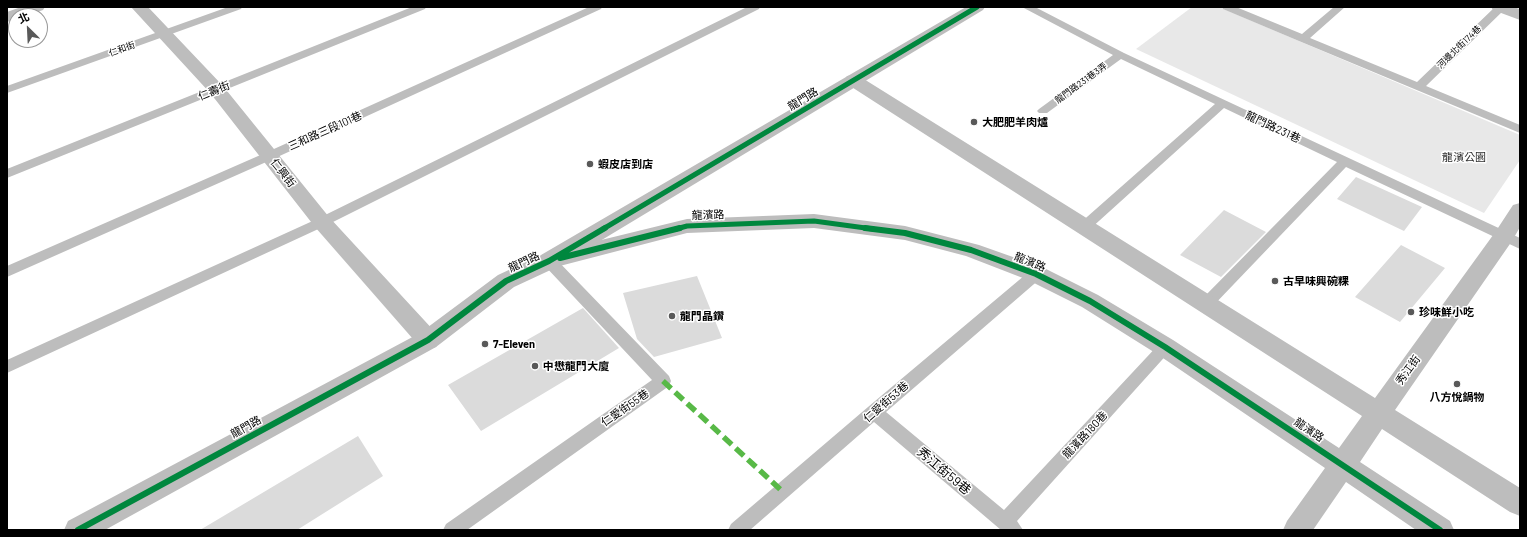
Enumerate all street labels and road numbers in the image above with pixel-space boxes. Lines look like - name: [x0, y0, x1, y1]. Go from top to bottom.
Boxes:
- street label: 河邊北街174巷: [1435, 23, 1483, 71]
- street label: 仁和街: [107, 39, 137, 59]
- street label: 龍門路231巷3弄: [1053, 60, 1109, 106]
- street label: 仁壽街: [196, 79, 232, 103]
- street label: 龍門路: [785, 85, 821, 113]
- street label: 龍門路231巷: [1243, 108, 1303, 146]
- street label: 三和路三段101巷: [286, 109, 364, 153]
- street label: 仁興街: [268, 156, 298, 190]
- street label: 龍濱路: [691, 208, 725, 222]
- street label: 龍門路: [506, 249, 542, 275]
- street label: 龍濱路: [1012, 250, 1048, 274]
- street label: 秀江街: [1393, 353, 1423, 387]
- street label: 仁愛街53巷: [861, 379, 911, 425]
- street label: 仁愛街55巷: [599, 387, 651, 429]
- street label: 龍濱路180巷: [1060, 409, 1110, 461]
- street label: 龍門路: [228, 413, 264, 441]
- street label: 龍濱路: [1292, 415, 1326, 445]
- street label: 秀江街59巷: [914, 444, 974, 498]

